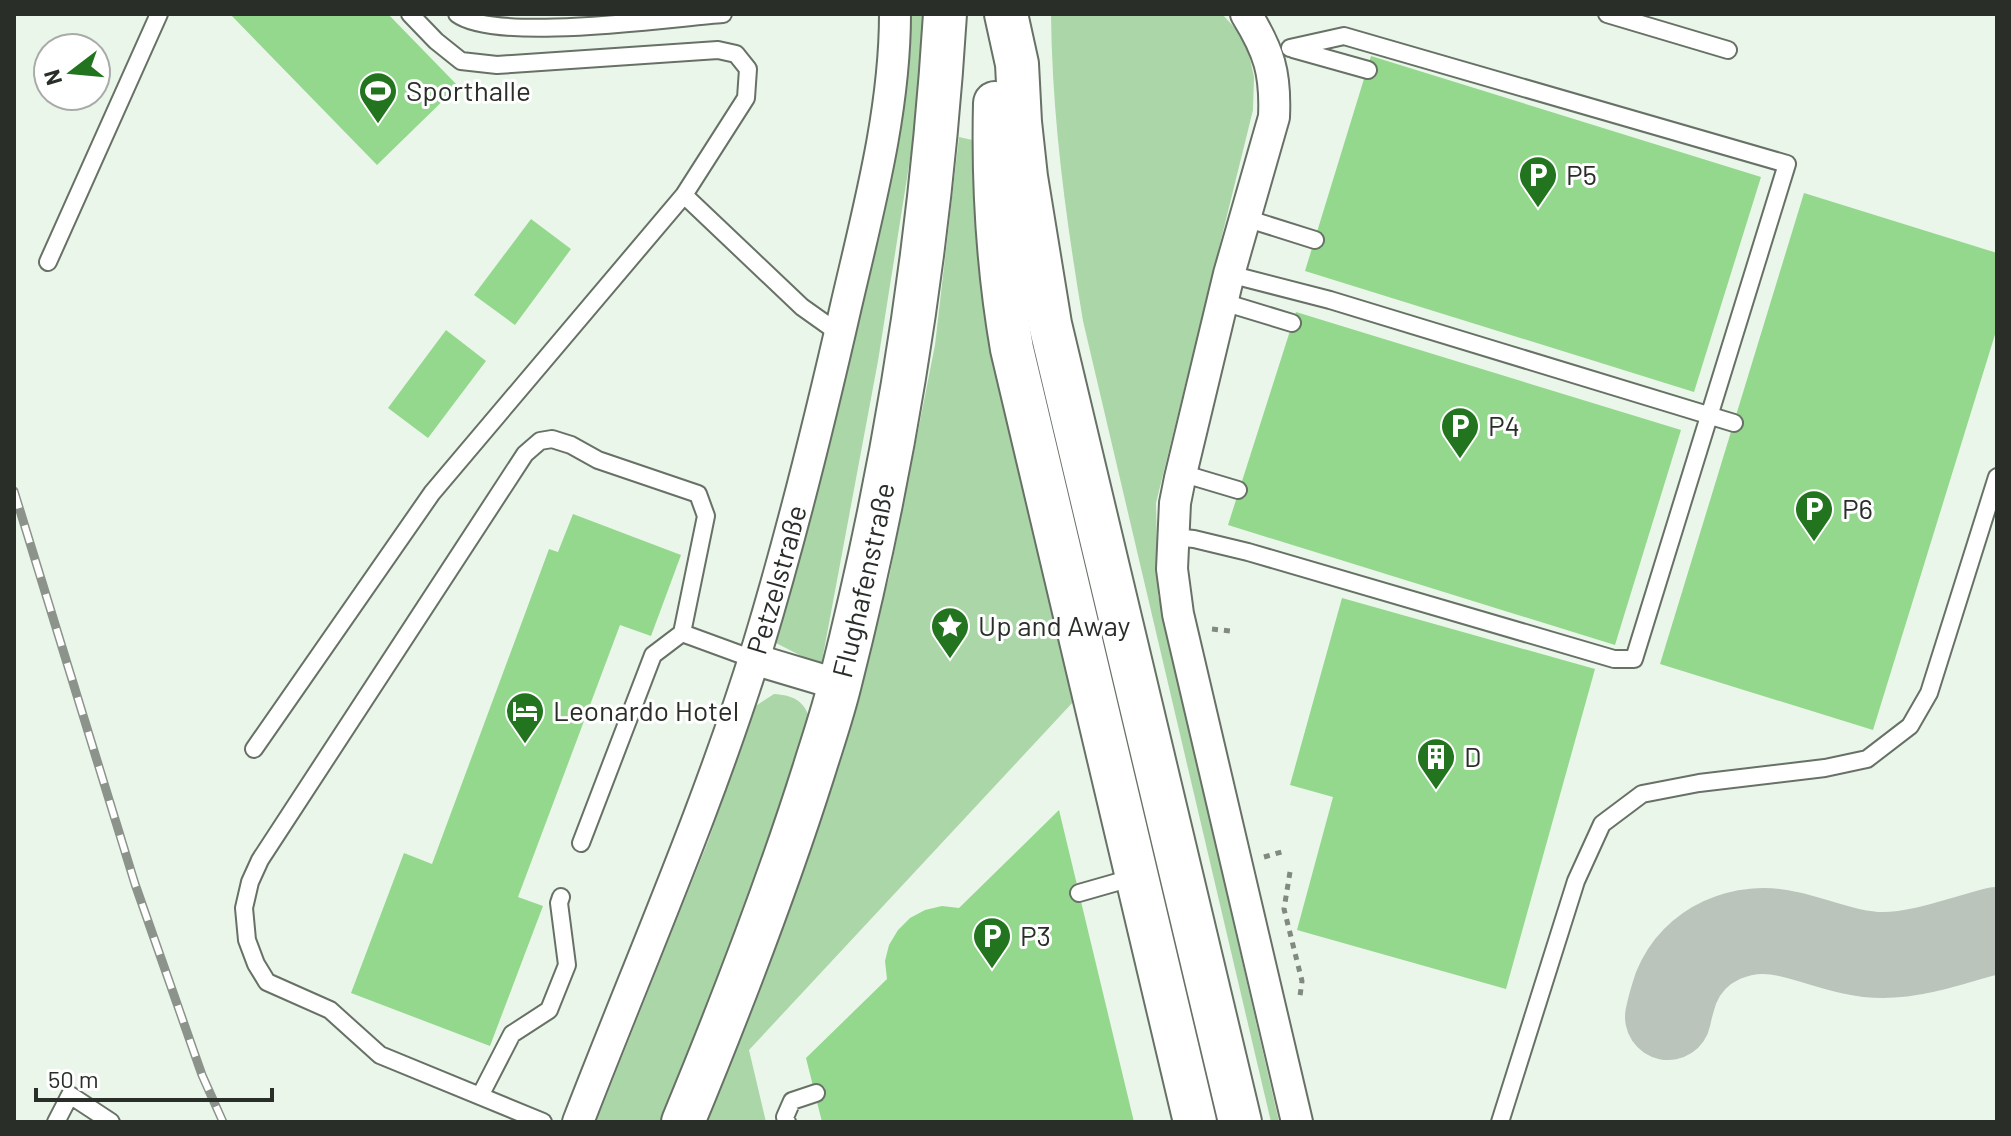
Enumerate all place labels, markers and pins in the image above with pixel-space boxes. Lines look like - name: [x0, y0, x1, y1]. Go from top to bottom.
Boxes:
- sports icon: Sporthalle: [357, 70, 399, 125]
- place label: Sporthalle: [406, 73, 531, 107]
- parking icon: P5: [1517, 154, 1559, 209]
- place label: P5: [1566, 157, 1597, 191]
- parking icon: P4: [1439, 405, 1481, 460]
- place label: P4: [1488, 408, 1520, 442]
- parking icon: P6: [1793, 488, 1835, 543]
- place label: P6: [1842, 491, 1873, 525]
- place icon: Up and Away: [929, 605, 971, 660]
- place label: Up and Away: [978, 608, 1131, 642]
- hotel icon: Leonardo Hotel: [504, 690, 546, 745]
- place label: Leonardo Hotel: [553, 693, 739, 727]
- building icon: D: [1415, 736, 1457, 791]
- place label: D: [1464, 739, 1481, 773]
- parking icon: P3: [971, 915, 1013, 970]
- place label: P3: [1020, 918, 1051, 952]

